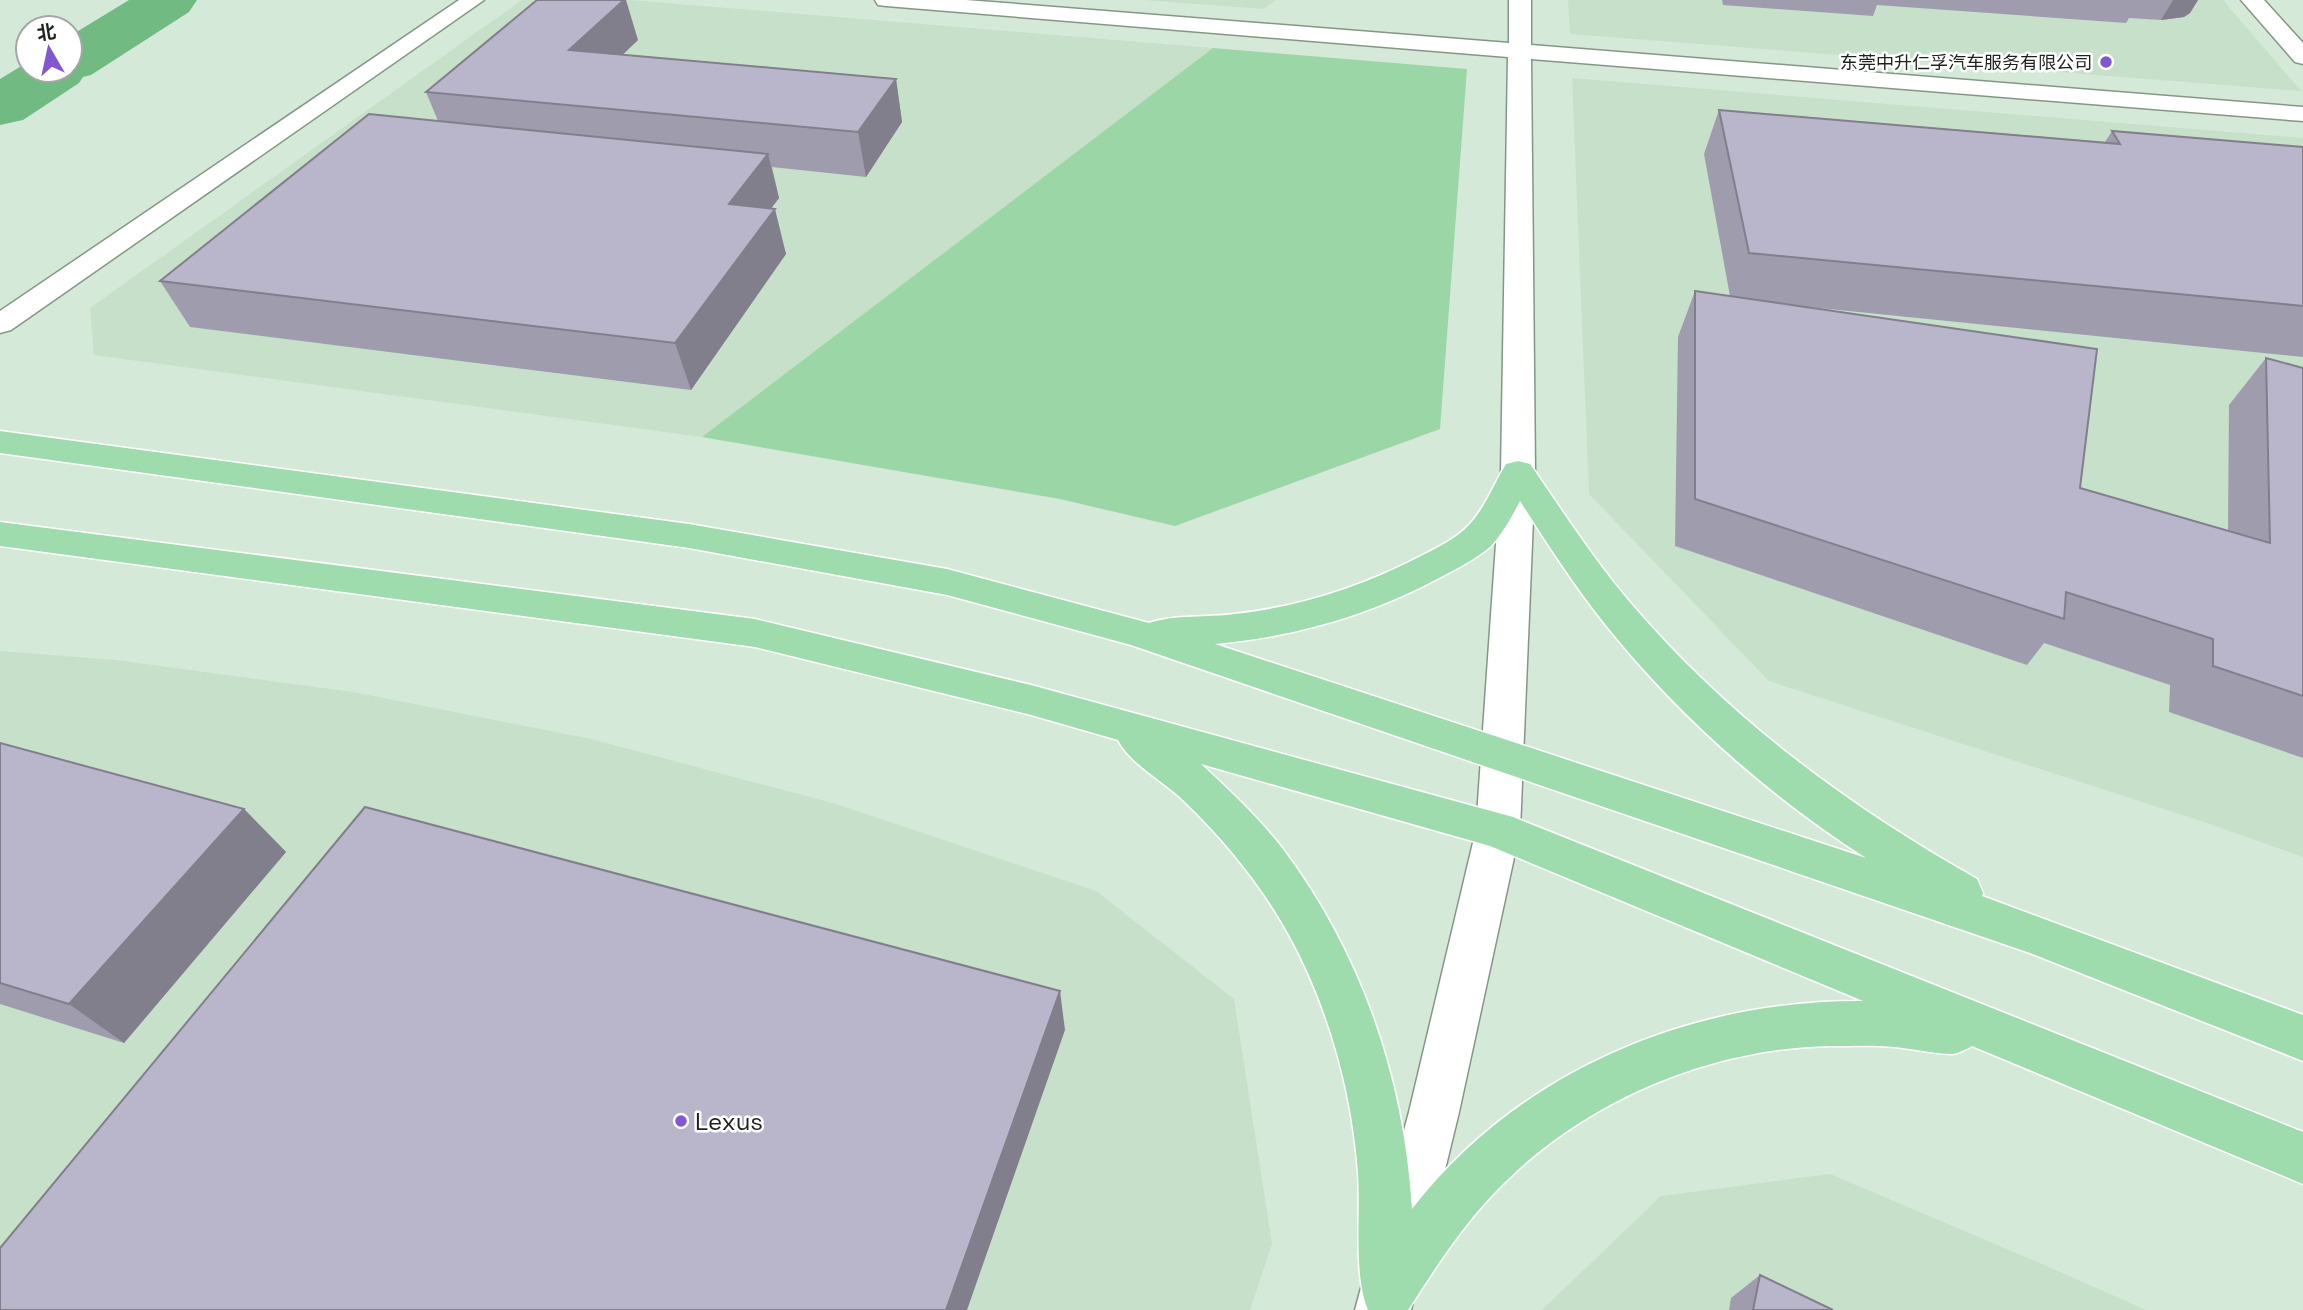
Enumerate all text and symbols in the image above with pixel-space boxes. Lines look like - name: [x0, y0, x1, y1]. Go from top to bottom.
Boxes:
- north arrow: [14, 14, 84, 84]
- text: 北: [35, 19, 58, 47]
- place label: 东莞中升仁孚汽车服务有限公司: [1840, 51, 2092, 74]
- marker: 东莞中升仁孚汽车服务有限公司: [2098, 54, 2114, 70]
- place label: Lexus: [695, 1106, 763, 1137]
- marker: Lexus: [673, 1113, 689, 1129]

